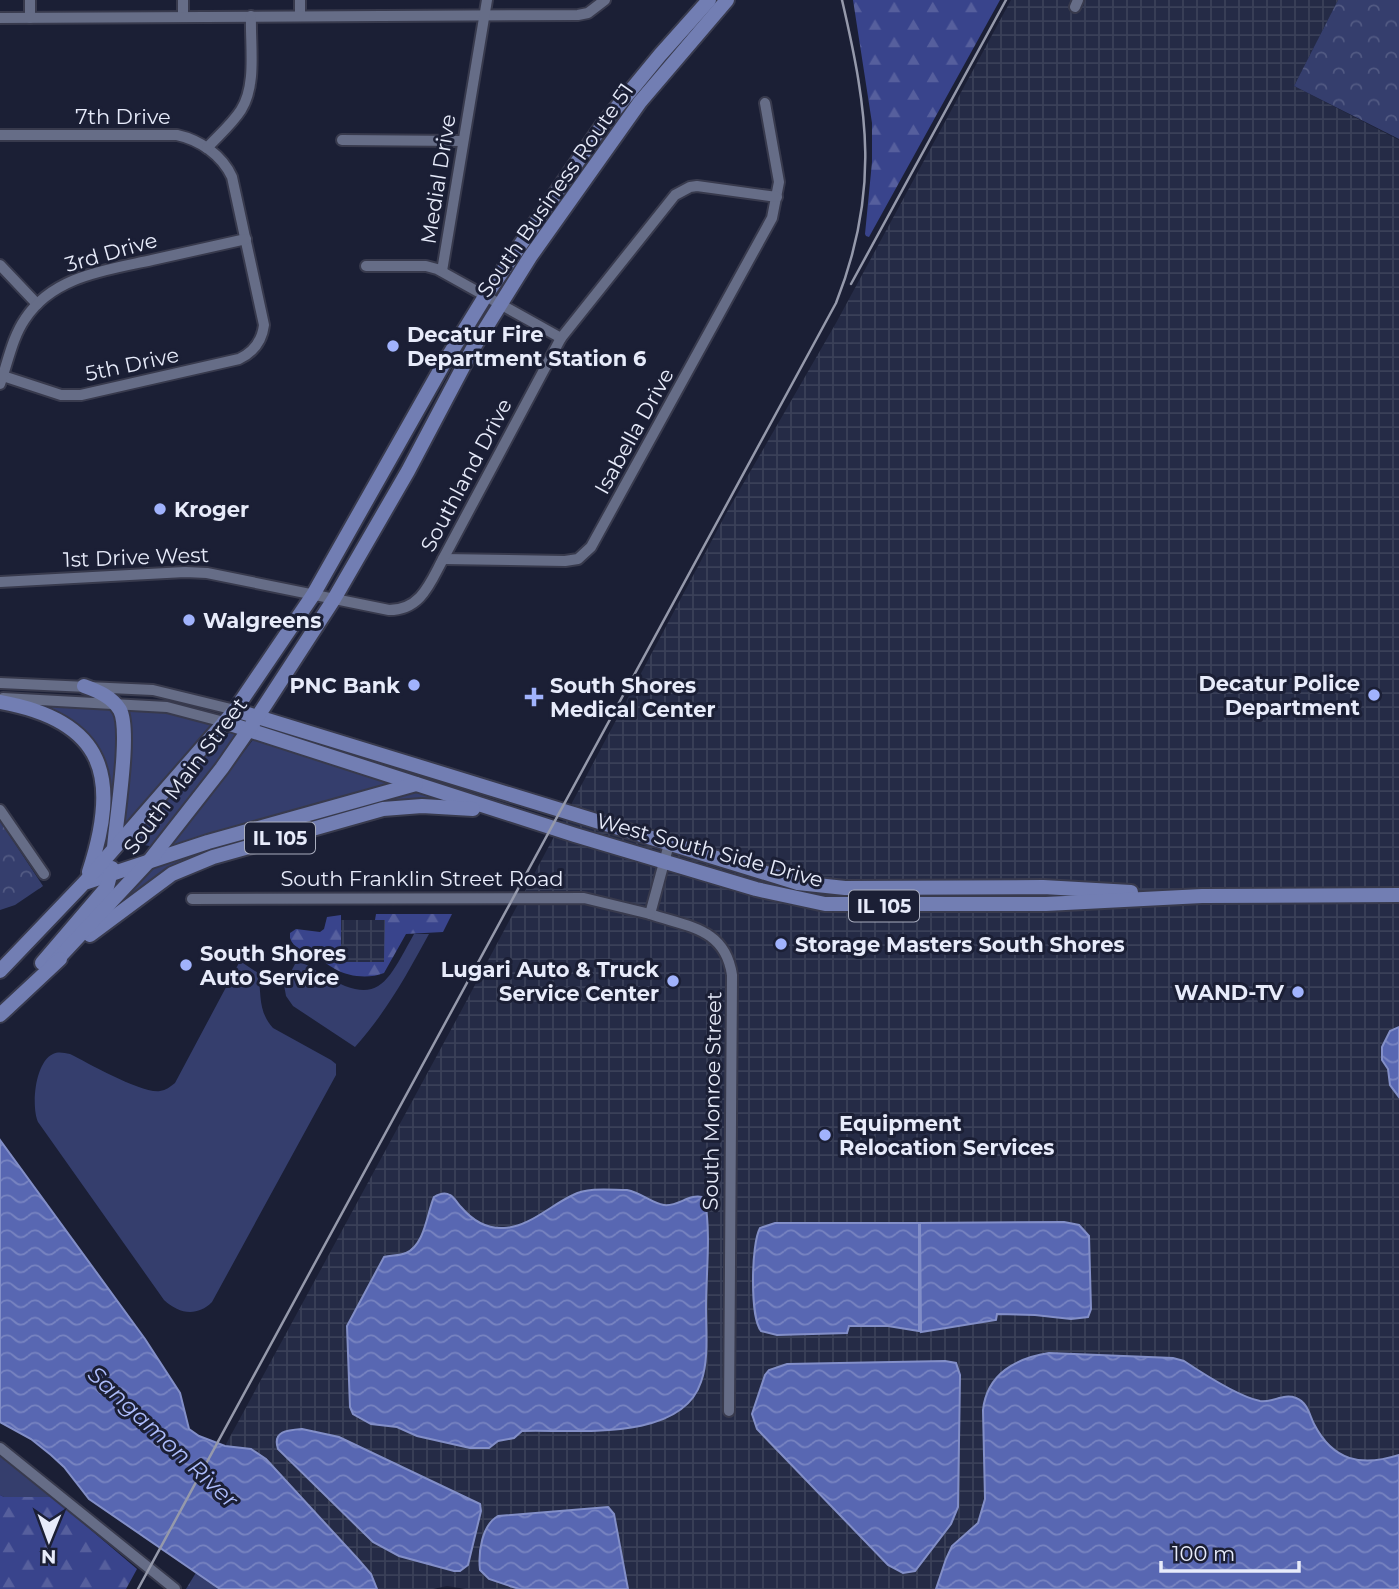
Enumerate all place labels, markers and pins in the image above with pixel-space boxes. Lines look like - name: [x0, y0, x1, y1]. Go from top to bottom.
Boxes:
- place label: Decatur Fire Department Station 6: [407, 322, 646, 371]
- marker: Decatur Fire Department Station 6: [385, 338, 401, 354]
- place label: Kroger: [174, 497, 249, 522]
- marker: Kroger: [152, 501, 168, 517]
- place label: Walgreens: [203, 608, 321, 633]
- marker: Walgreens: [181, 612, 197, 628]
- place label: Decatur Police Department: [1198, 671, 1360, 720]
- place label: PNC Bank: [289, 673, 400, 698]
- place label: South Shores Medical Center: [550, 673, 715, 722]
- marker: PNC Bank: [406, 677, 422, 693]
- marker: South Shores Medical Center: [524, 687, 544, 707]
- marker: Decatur Police Department: [1366, 687, 1382, 703]
- place label: Storage Masters South Shores: [795, 932, 1125, 957]
- marker: Storage Masters South Shores: [773, 936, 789, 952]
- place label: South Shores Auto Service: [199, 941, 346, 990]
- marker: South Shores Auto Service: [178, 957, 194, 973]
- place label: Lugari Auto & Truck Service Center: [441, 957, 659, 1006]
- marker: Lugari Auto & Truck Service Center: [665, 973, 681, 989]
- place label: WAND-TV: [1174, 980, 1284, 1005]
- marker: WAND-TV: [1290, 984, 1306, 1000]
- place label: Equipment Relocation Services: [839, 1111, 1054, 1160]
- marker: Equipment Relocation Services: [817, 1127, 833, 1143]

